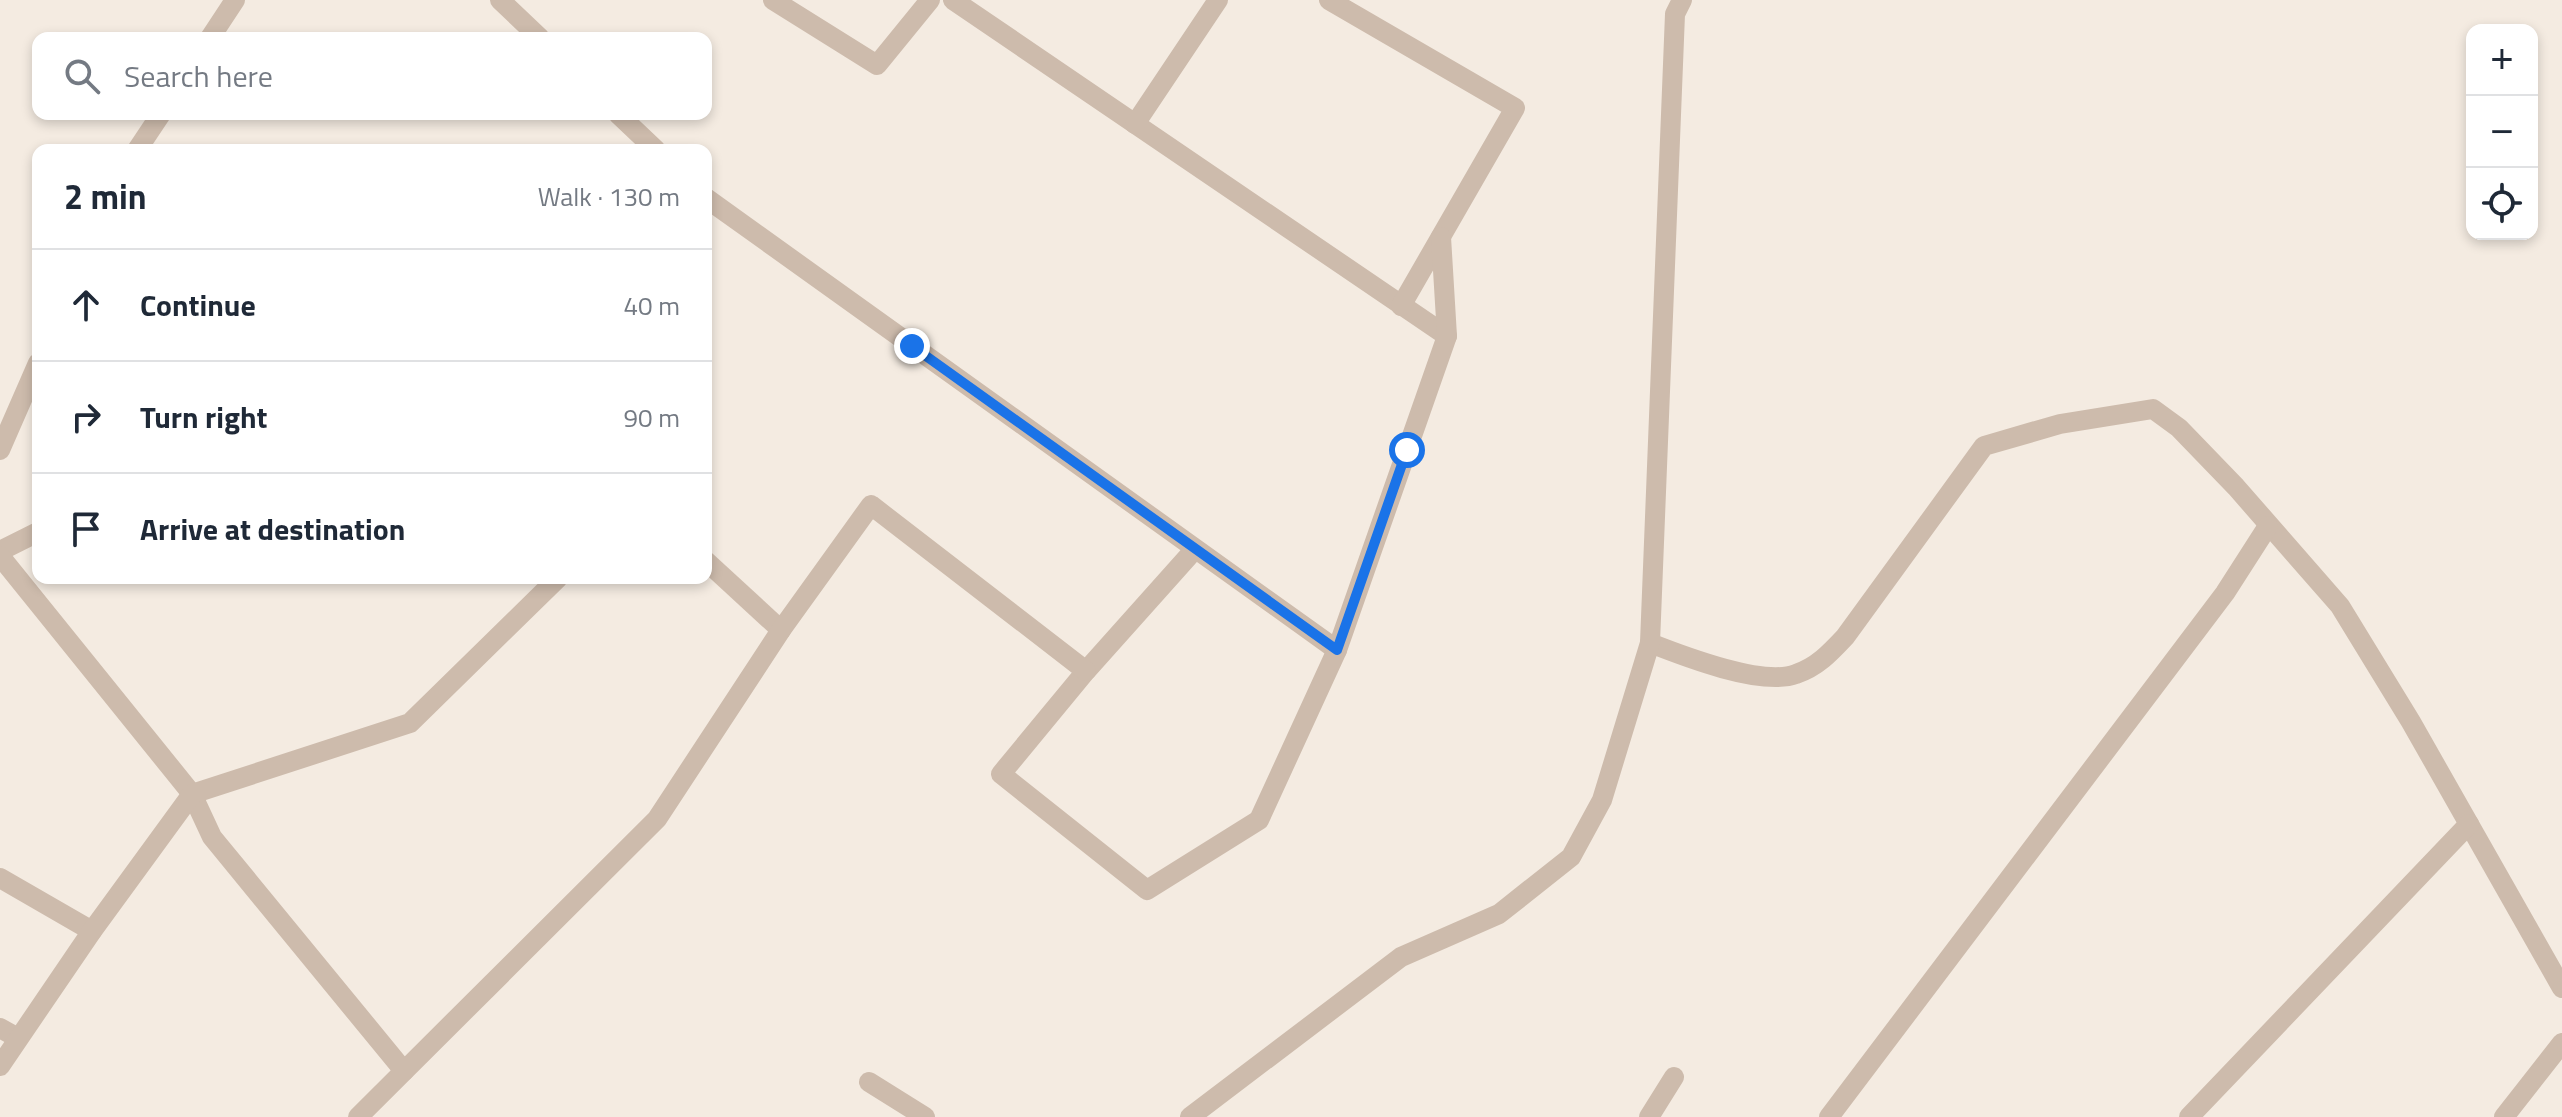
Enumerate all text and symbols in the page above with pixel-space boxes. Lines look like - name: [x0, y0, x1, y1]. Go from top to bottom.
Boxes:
- map controls: [2466, 24, 2538, 240]
- button: +: [2466, 24, 2538, 96]
- search box: [32, 32, 712, 120]
- text: Search here: [124, 53, 273, 99]
- icon: search: [60, 54, 104, 98]
- button: −: [2466, 96, 2538, 168]
- button: locate: [2466, 168, 2538, 240]
- text: 2 min: [64, 170, 147, 222]
- text: Walk · 130 m: [538, 177, 680, 216]
- text: Continue: [140, 282, 256, 328]
- icon: ahead: [64, 283, 108, 327]
- text: 40 m: [623, 286, 680, 325]
- route end: [894, 328, 930, 364]
- text: Turn right: [140, 394, 268, 440]
- icon: right: [64, 395, 108, 439]
- text: 90 m: [623, 398, 680, 437]
- route start: [1389, 432, 1425, 468]
- text: Arrive at destination: [140, 506, 405, 552]
- icon: arrive: [64, 507, 108, 551]

